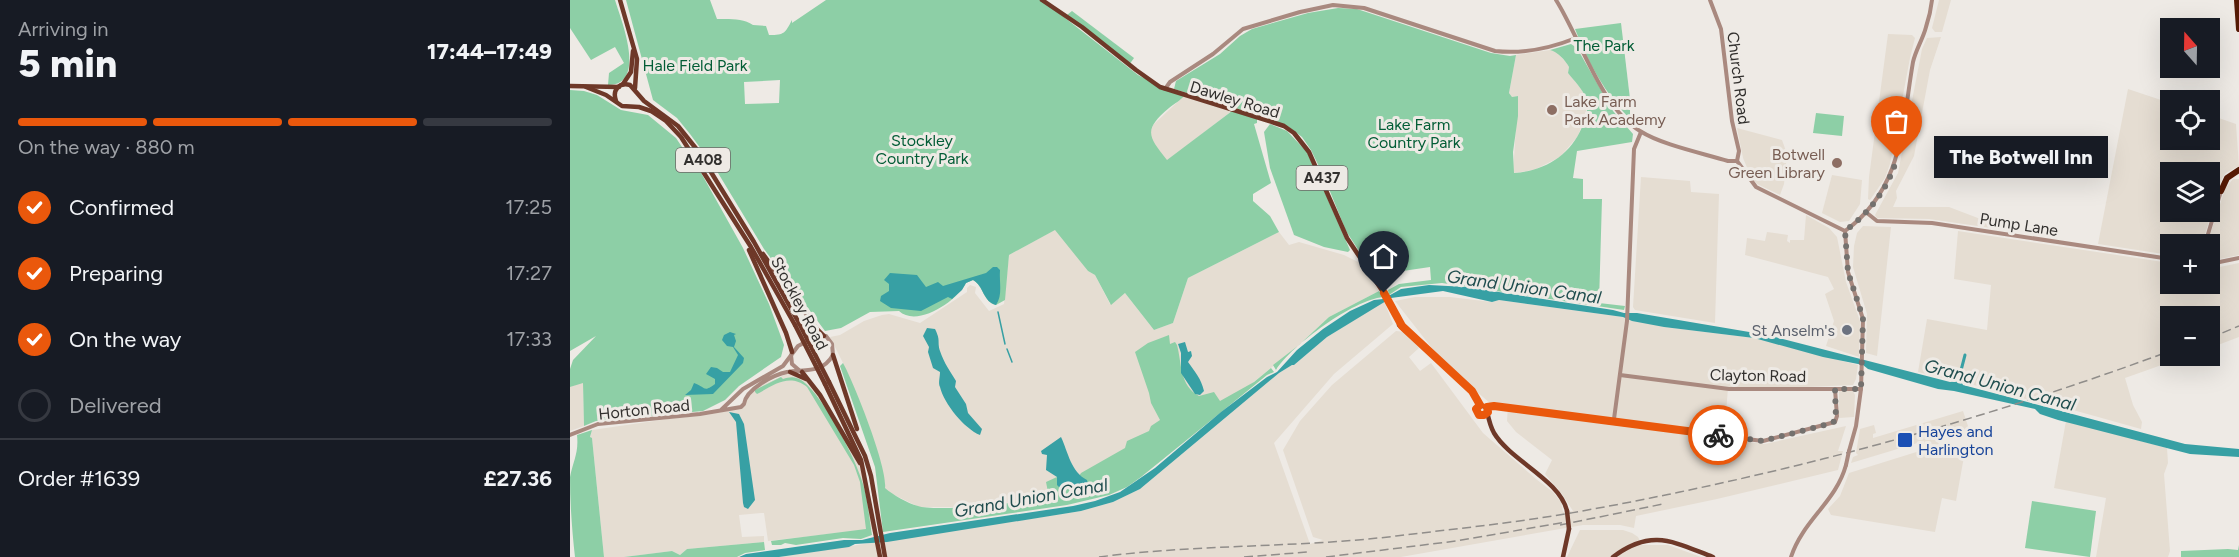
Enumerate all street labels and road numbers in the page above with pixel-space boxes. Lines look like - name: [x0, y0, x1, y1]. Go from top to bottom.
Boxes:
- street label: Church Road: [1723, 31, 1754, 125]
- street label: Dawley Road: [1188, 77, 1282, 122]
- road number: A408: [676, 148, 730, 172]
- road number: A437: [1296, 166, 1347, 190]
- street label: Pump Lane: [1978, 209, 2060, 240]
- street label: Stockley Road: [767, 253, 832, 353]
- street label: Clayton Road: [1710, 365, 1806, 386]
- street label: Horton Road: [597, 395, 691, 424]

